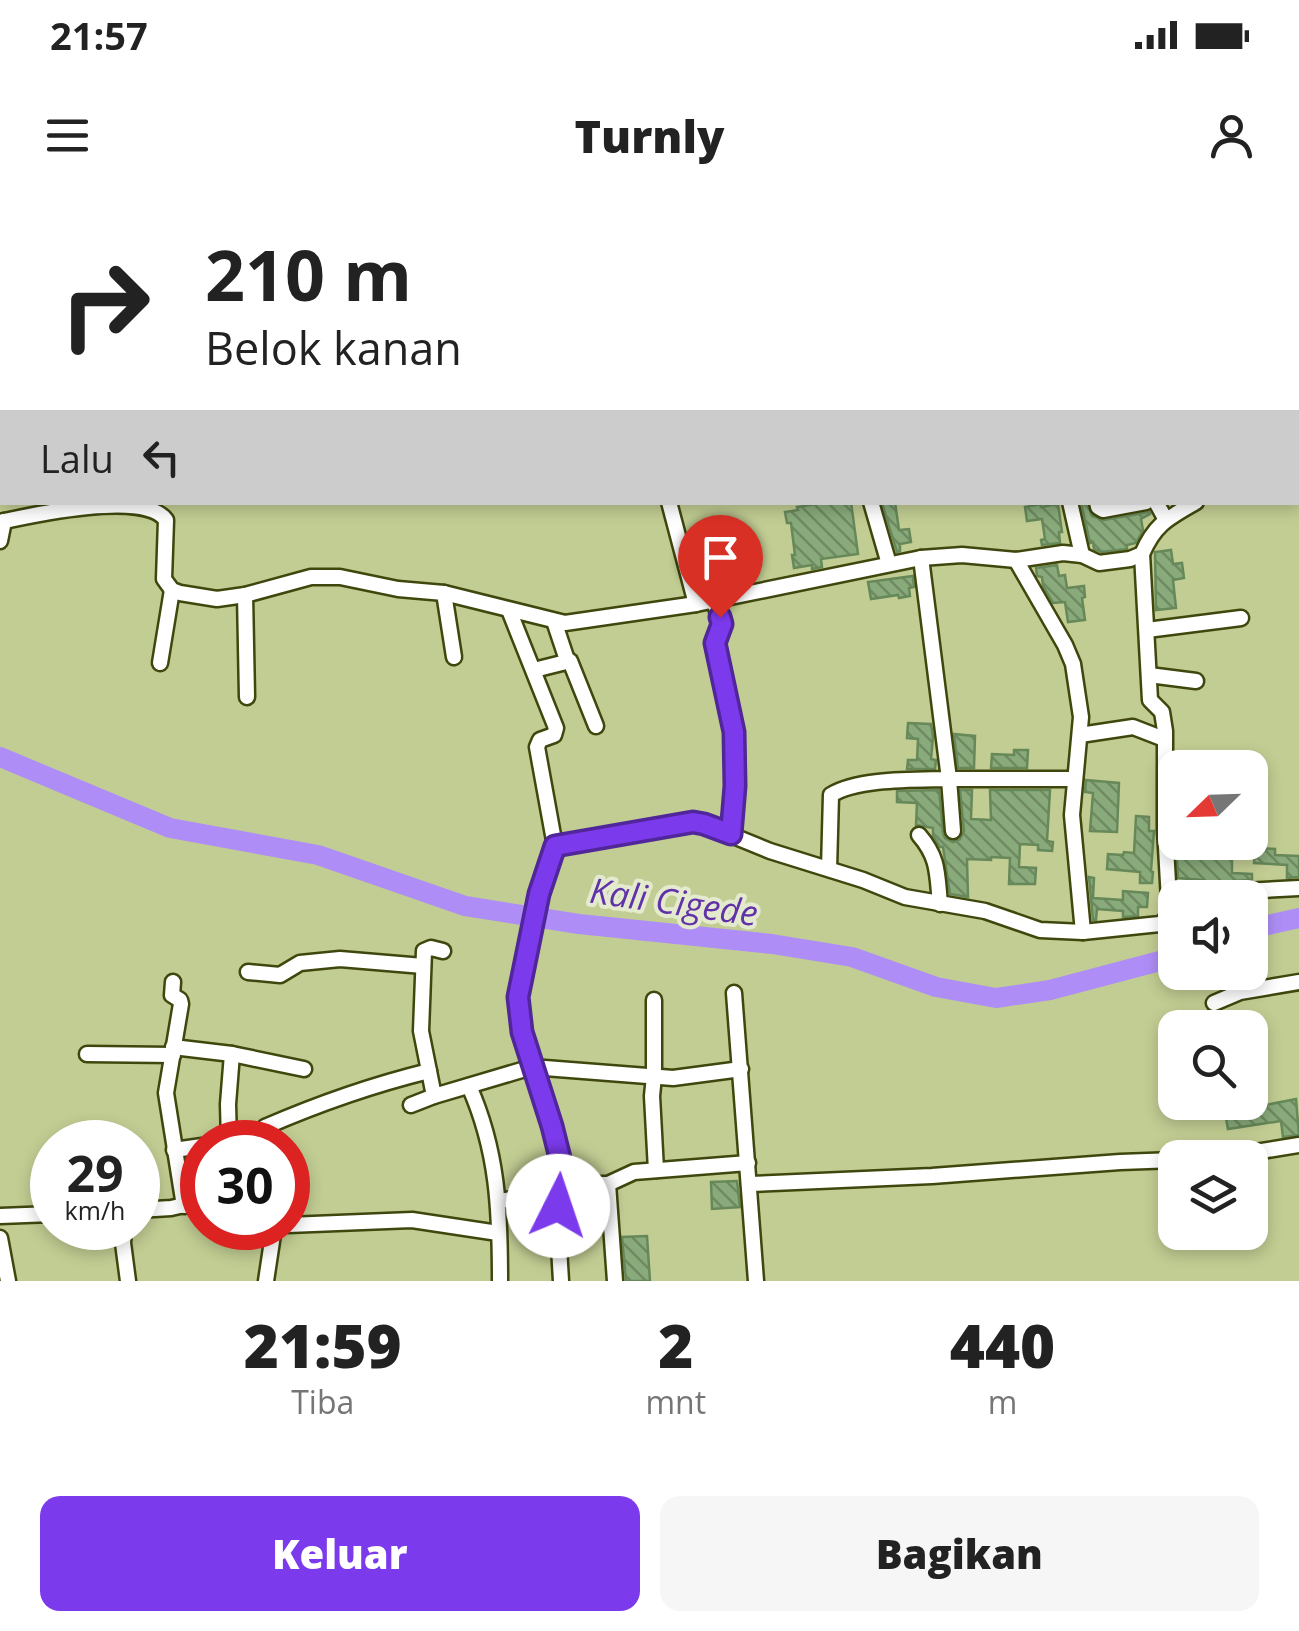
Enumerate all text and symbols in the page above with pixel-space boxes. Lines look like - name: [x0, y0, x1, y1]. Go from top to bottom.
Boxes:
- text: 21:57: [50, 9, 148, 61]
- text: Turnly: [575, 105, 725, 166]
- icon: menu: [40, 108, 95, 163]
- icon: person: [1204, 108, 1259, 163]
- text: 210 m: [205, 226, 412, 322]
- icon: right: [40, 240, 170, 370]
- text: Belok kanan: [205, 317, 462, 378]
- icon: left: [134, 430, 189, 485]
- text: Lalu: [40, 432, 114, 484]
- pin: [678, 515, 763, 618]
- icon: arrive: [693, 530, 748, 585]
- north arrow: [1158, 750, 1268, 860]
- map controls: [1158, 750, 1268, 1250]
- water label: Kali Cigede: [587, 866, 761, 936]
- button: sound: [1158, 880, 1268, 990]
- button: search: [1158, 1010, 1268, 1120]
- speed limit sign: 30: [180, 1120, 310, 1250]
- text: 29: [66, 1139, 124, 1207]
- button: layers: [1158, 1140, 1268, 1250]
- position arrow: [506, 1154, 610, 1258]
- text: km/h: [65, 1193, 125, 1227]
- text: 21:59: [244, 1304, 402, 1386]
- text: 2: [658, 1304, 693, 1386]
- text: 440: [950, 1304, 1055, 1386]
- text: Tiba: [291, 1380, 354, 1423]
- text: mnt: [645, 1380, 706, 1423]
- text: m: [988, 1380, 1017, 1423]
- button: Keluar: [40, 1496, 640, 1611]
- button: Bagikan: [660, 1496, 1259, 1611]

